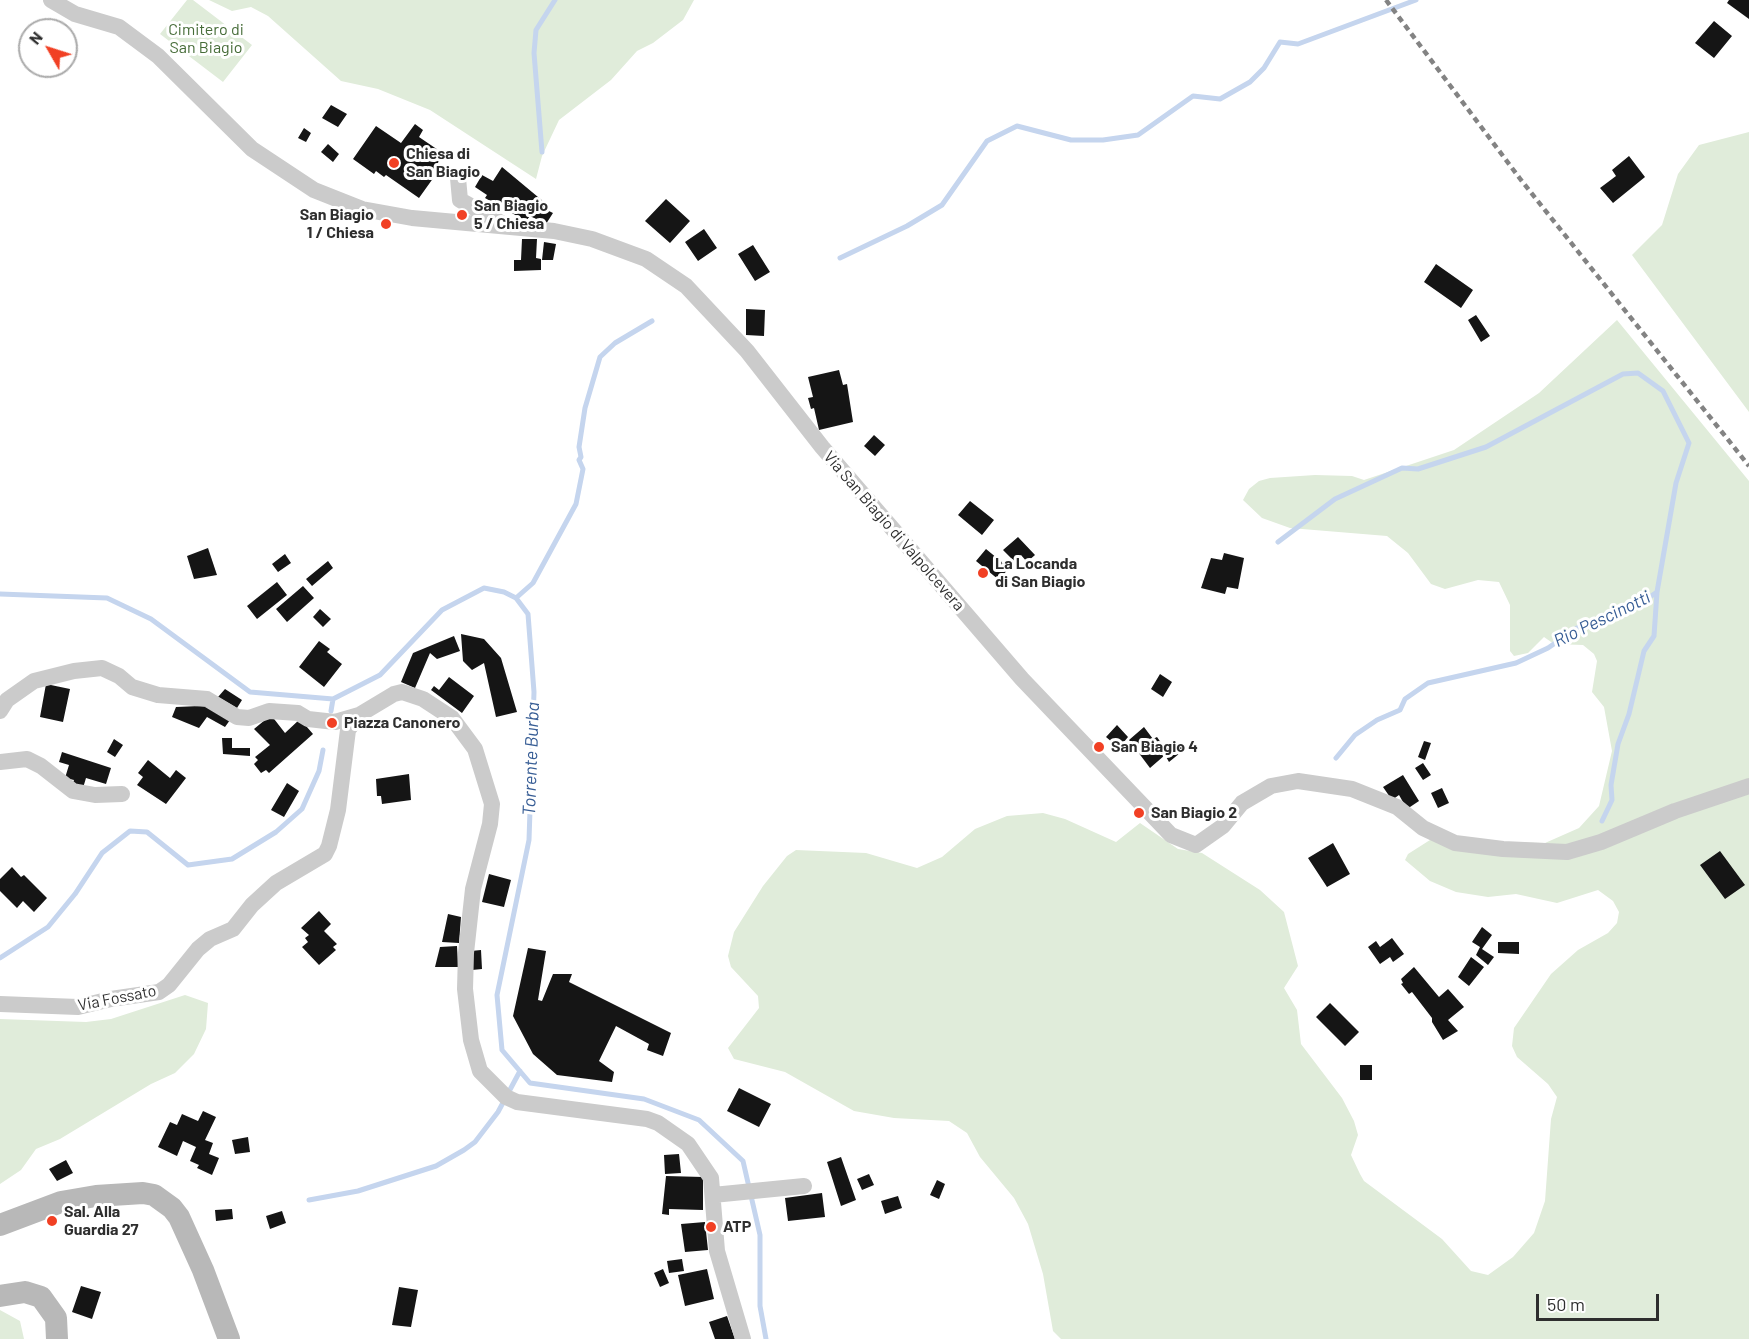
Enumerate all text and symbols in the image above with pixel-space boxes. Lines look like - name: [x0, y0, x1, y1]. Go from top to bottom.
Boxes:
- north arrow: [18, 18, 78, 78]
- park label: Cimitero di San Biagio: [168, 20, 244, 58]
- text: N: [24, 28, 46, 48]
- place label: Chiesa di San Biagio: [406, 144, 480, 182]
- marker: Chiesa di San Biagio: [387, 156, 401, 170]
- place label: San Biagio 5 / Chiesa: [474, 196, 548, 234]
- place label: San Biagio 1 / Chiesa: [300, 205, 374, 243]
- marker: San Biagio 5 / Chiesa: [455, 208, 469, 222]
- marker: San Biagio 1 / Chiesa: [379, 217, 393, 231]
- street label: Via San Biagio di Valpolcevera: [819, 447, 969, 615]
- place label: La Locanda di San Biagio: [995, 554, 1085, 592]
- marker: La Locanda di San Biagio: [976, 566, 990, 580]
- water label: Rio Pescinotti: [1550, 586, 1654, 652]
- water label: Torrente Burba: [518, 702, 544, 816]
- place label: Piazza Canonero: [344, 713, 460, 733]
- marker: Piazza Canonero: [325, 716, 339, 730]
- place label: San Biagio 4: [1111, 737, 1198, 757]
- marker: San Biagio 4: [1092, 740, 1106, 754]
- place label: San Biagio 2: [1151, 803, 1237, 823]
- marker: San Biagio 2: [1132, 806, 1146, 820]
- street label: Via Fossato: [76, 981, 158, 1015]
- place label: Sal. Alla Guardia 27: [64, 1202, 139, 1240]
- marker: Sal. Alla Guardia 27: [45, 1214, 59, 1228]
- place label: ATP: [723, 1217, 751, 1237]
- marker: ATP: [704, 1220, 718, 1234]
- scale bar: [1539, 1282, 1662, 1320]
- text: 50 m: [1547, 1293, 1585, 1315]

